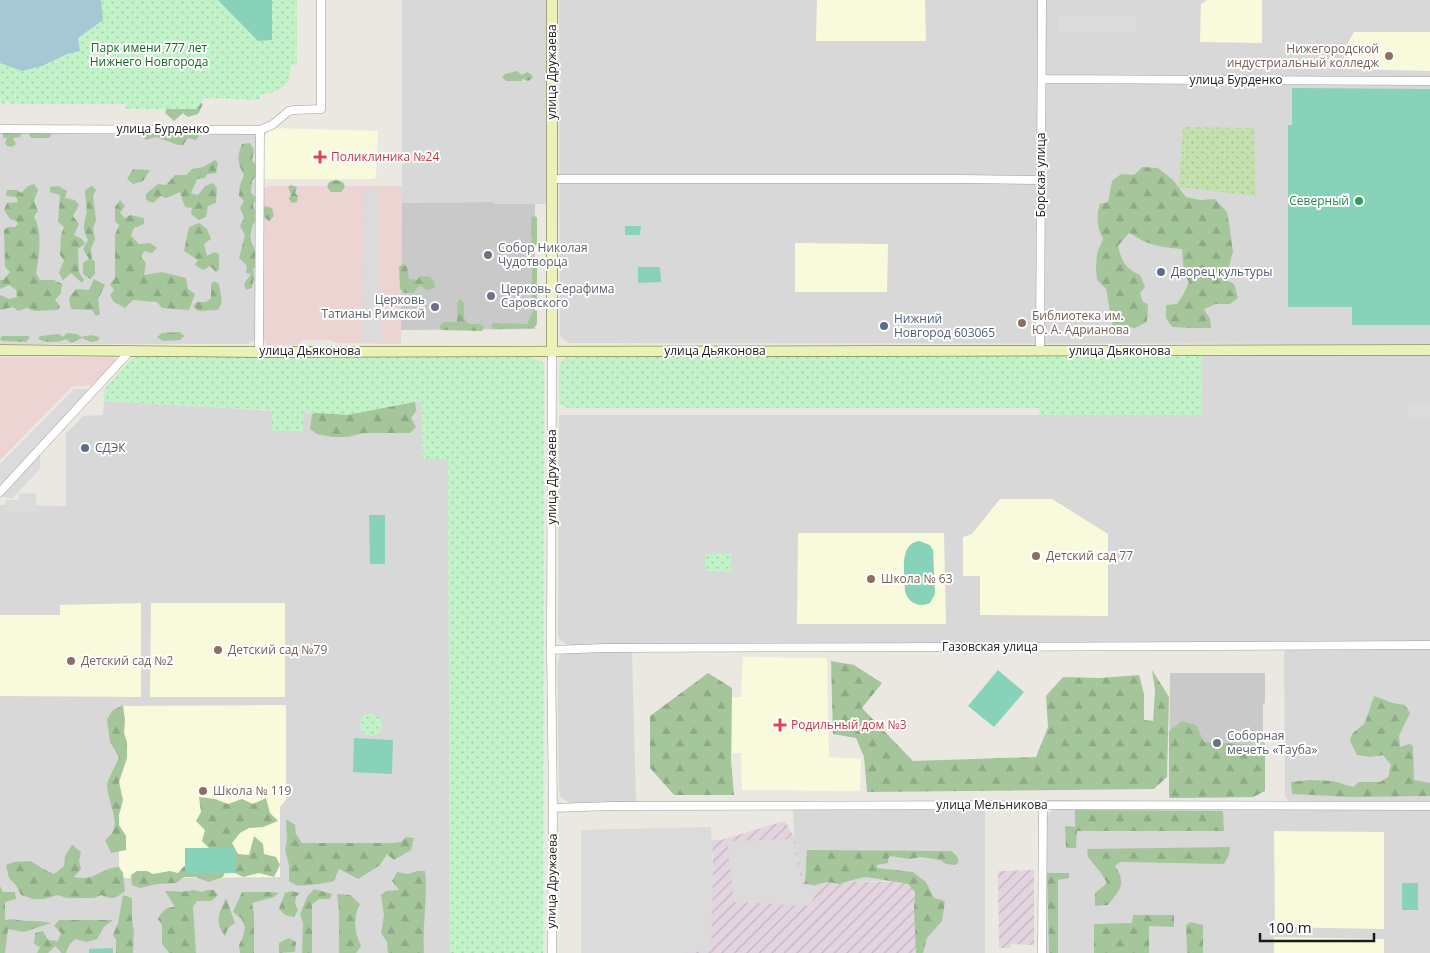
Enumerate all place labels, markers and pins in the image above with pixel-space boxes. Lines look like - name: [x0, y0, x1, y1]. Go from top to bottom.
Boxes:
- place label: Нижегородской индустриальный колледж: [1227, 40, 1379, 71]
- marker: Нижегородской индустриальный колледж: [1383, 50, 1395, 62]
- place label: Поликлиника №24: [331, 148, 439, 165]
- marker: Поликлиника №24: [313, 150, 327, 164]
- place label: Северный: [1289, 192, 1349, 209]
- marker: Северный: [1353, 195, 1365, 207]
- place label: Собор Николая Чудотворца: [498, 239, 588, 270]
- marker: Собор Николая Чудотворца: [482, 249, 494, 261]
- place label: Дворец культуры: [1171, 263, 1272, 280]
- marker: Дворец культуры: [1155, 266, 1167, 278]
- place label: Церковь Серафима Саровского: [501, 280, 614, 311]
- marker: Церковь Серафима Саровского: [485, 290, 497, 302]
- place label: Церковь Татианы Римской: [321, 291, 425, 322]
- marker: Церковь Татианы Римской: [429, 301, 441, 313]
- place label: Библиотека им. Ю. А. Адрианова: [1032, 307, 1129, 338]
- place label: Нижний Новгород 603065: [894, 310, 995, 341]
- marker: Библиотека им. Ю. А. Адрианова: [1016, 317, 1028, 329]
- marker: Нижний Новгород 603065: [878, 320, 890, 332]
- place label: СДЭК: [95, 439, 126, 456]
- marker: СДЭК: [79, 442, 91, 454]
- place label: Детский сад 77: [1046, 547, 1133, 564]
- marker: Детский сад 77: [1030, 550, 1042, 562]
- place label: Школа № 63: [881, 570, 953, 587]
- marker: Школа № 63: [865, 573, 877, 585]
- place label: Детский сад №79: [228, 641, 327, 658]
- marker: Детский сад №79: [212, 644, 224, 656]
- place label: Детский сад №2: [81, 652, 174, 669]
- marker: Детский сад №2: [65, 655, 77, 667]
- place label: Родильный дом №3: [791, 716, 907, 733]
- marker: Родильный дом №3: [773, 718, 787, 732]
- place label: Соборная мечеть «Тауба»: [1227, 727, 1317, 758]
- marker: Соборная мечеть «Тауба»: [1211, 737, 1223, 749]
- place label: Школа № 119: [213, 782, 292, 799]
- marker: Школа № 119: [197, 785, 209, 797]

